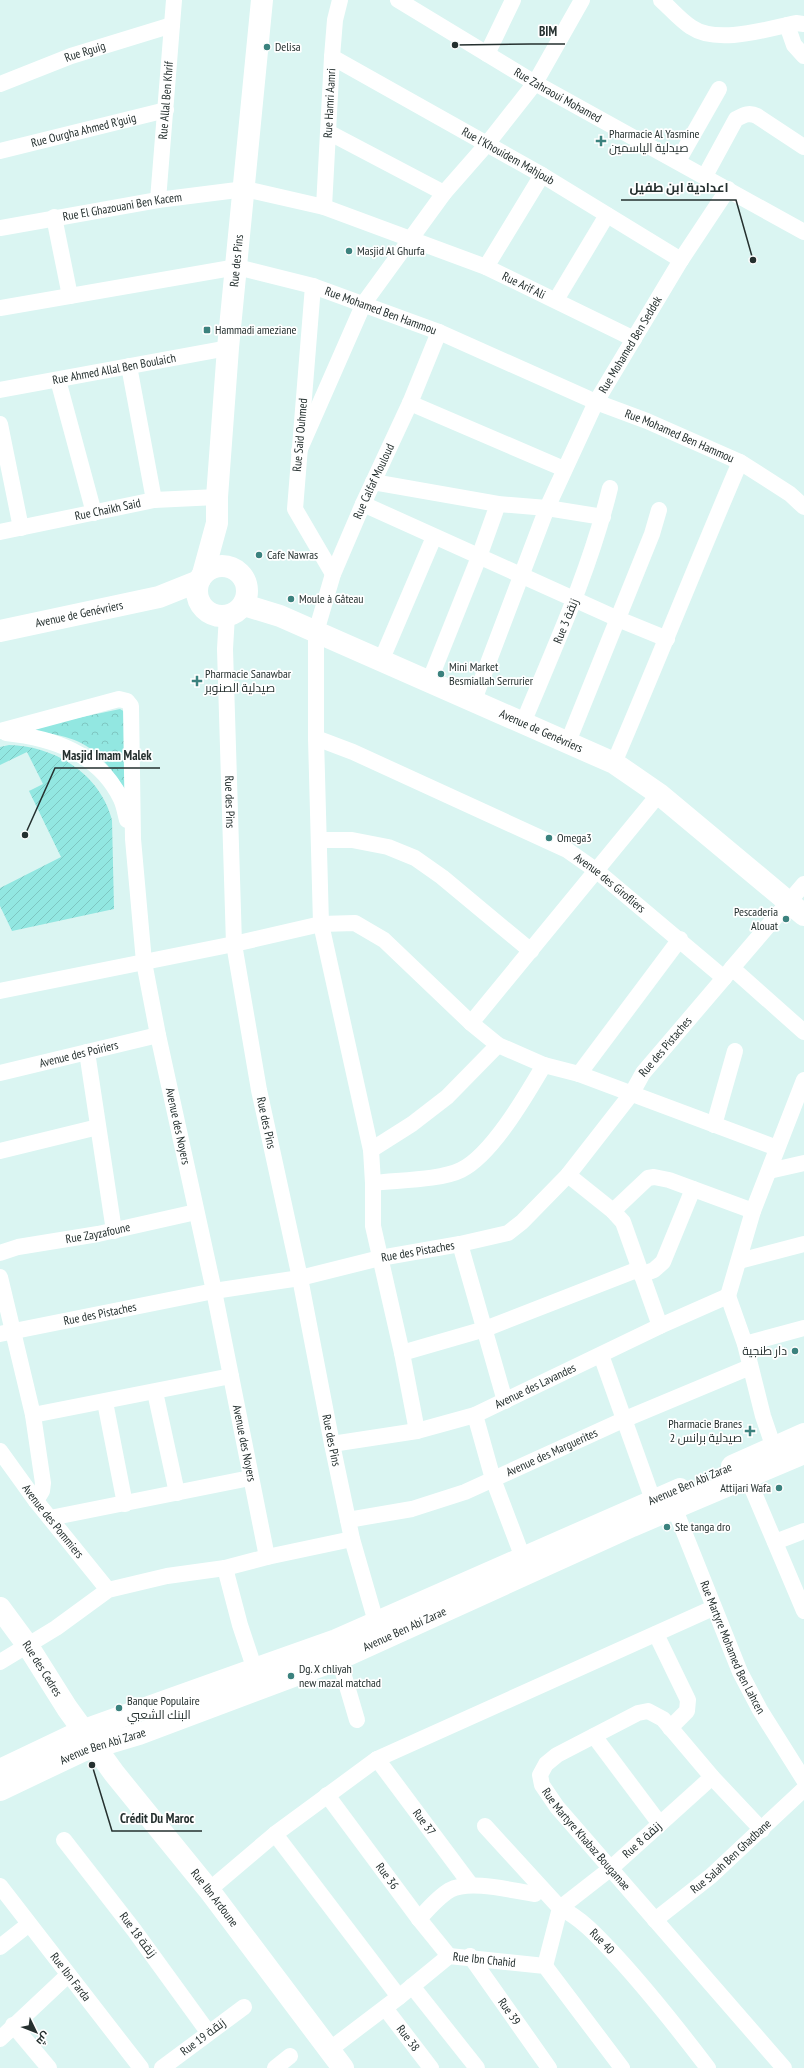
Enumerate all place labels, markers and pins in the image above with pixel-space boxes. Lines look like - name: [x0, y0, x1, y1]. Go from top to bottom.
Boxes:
- callout: BIM: [531, 19, 565, 44]
- place label: Delisa: [275, 39, 301, 54]
- marker: Delisa: [262, 42, 272, 52]
- place label: Pharmacie Al Yasmine صيدلية الياسمين: [609, 126, 699, 155]
- marker: Pharmacie Al Yasmine صيدلية الياسمين: [596, 136, 606, 146]
- callout: اعدادية ابن طفيل: [621, 175, 736, 200]
- place label: Masjid Al Ghurfa: [357, 243, 425, 258]
- marker: Masjid Al Ghurfa: [344, 246, 354, 256]
- place label: Hammadi ameziane: [215, 322, 296, 337]
- marker: Hammadi ameziane: [202, 325, 212, 335]
- place label: Cafe Nawras: [267, 547, 318, 562]
- marker: Cafe Nawras: [254, 550, 264, 560]
- place label: Moule à Gâteau: [299, 591, 364, 606]
- marker: Moule à Gâteau: [286, 594, 296, 604]
- place label: Mini Market Besmiallah Serrurier: [449, 659, 534, 688]
- place label: Pharmacie Sanawbar صيدلية الصنوبر: [204, 666, 292, 695]
- marker: Mini Market Besmiallah Serrurier: [436, 669, 446, 679]
- marker: Pharmacie Sanawbar صيدلية الصنوبر: [192, 676, 202, 686]
- callout: Masjid Imam Malek: [55, 743, 160, 768]
- place label: Omega3: [557, 830, 592, 845]
- marker: Omega3: [544, 833, 554, 843]
- place label: Pescaderia Alouat: [734, 904, 779, 933]
- marker: Pescaderia Alouat: [781, 914, 791, 924]
- place label: دار طنجية: [742, 1343, 787, 1358]
- marker: دار طنجية: [790, 1346, 800, 1356]
- place label: Pharmacie Branes 2 صيدلية برانس: [668, 1416, 742, 1445]
- marker: Pharmacie Branes 2 صيدلية برانس: [745, 1426, 755, 1436]
- place label: Attijari Wafa: [720, 1480, 771, 1495]
- marker: Attijari Wafa: [774, 1483, 784, 1493]
- place label: Ste tanga dro: [675, 1519, 730, 1534]
- marker: Ste tanga dro: [662, 1522, 672, 1532]
- place label: Dg. X chliyah new mazal matchad: [299, 1661, 381, 1690]
- marker: Dg. X chliyah new mazal matchad: [286, 1671, 296, 1681]
- place label: Banque Populaire البنك الشعبي: [127, 1693, 200, 1725]
- marker: Banque Populaire البنك الشعبي: [114, 1703, 124, 1713]
- callout: Crédit Du Maroc: [112, 1806, 202, 1831]

